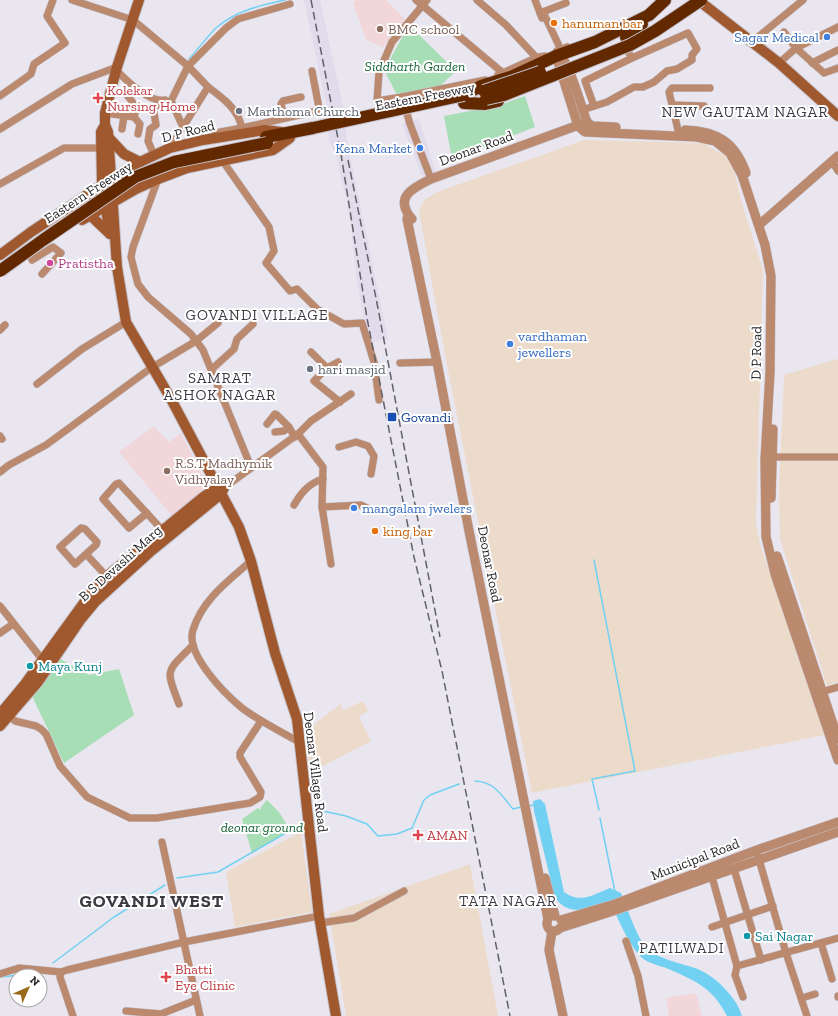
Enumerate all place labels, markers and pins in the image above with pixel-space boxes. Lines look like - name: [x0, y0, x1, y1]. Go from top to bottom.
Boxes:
- place label: hanuman bar: [562, 15, 643, 32]
- marker: hanuman bar: [549, 18, 559, 28]
- place label: BMC school: [388, 21, 460, 38]
- marker: BMC school: [375, 24, 385, 34]
- place label: Sagar Medical: [734, 29, 819, 46]
- marker: Sagar Medical: [822, 32, 832, 42]
- place label: Kolekar Nursing Home: [107, 82, 196, 115]
- marker: Kolekar Nursing Home: [92, 92, 104, 104]
- place label: Marthoma Church: [247, 103, 359, 120]
- marker: Marthoma Church: [234, 106, 244, 116]
- place label: Kena Market: [335, 140, 413, 157]
- marker: Kena Market: [415, 143, 425, 153]
- place label: Pratistha: [58, 255, 114, 272]
- marker: Pratistha: [45, 258, 55, 268]
- place label: vardhaman jewellers: [517, 328, 587, 361]
- marker: vardhaman jewellers: [505, 339, 515, 349]
- place label: hari masjid: [318, 361, 386, 378]
- marker: hari masjid: [305, 364, 315, 374]
- place label: Govandi: [401, 409, 451, 426]
- marker: Govandi: [386, 411, 398, 423]
- place label: R.S.T Madhymik Vidhyalay: [174, 455, 273, 488]
- marker: R.S.T Madhymik Vidhyalay: [162, 466, 172, 476]
- place label: mangalam jwelers: [362, 500, 472, 517]
- marker: mangalam jwelers: [349, 503, 359, 513]
- place label: king bar: [383, 523, 433, 540]
- marker: king bar: [370, 526, 380, 536]
- place label: Maya Kunj: [38, 658, 102, 675]
- marker: Maya Kunj: [25, 661, 35, 671]
- place label: AMAN: [427, 827, 468, 844]
- marker: AMAN: [412, 829, 424, 841]
- place label: Sai Nagar: [755, 928, 814, 945]
- marker: Sai Nagar: [742, 931, 752, 941]
- place label: Bhatti Eye Clinic: [175, 961, 235, 994]
- marker: Bhatti Eye Clinic: [160, 971, 172, 983]

